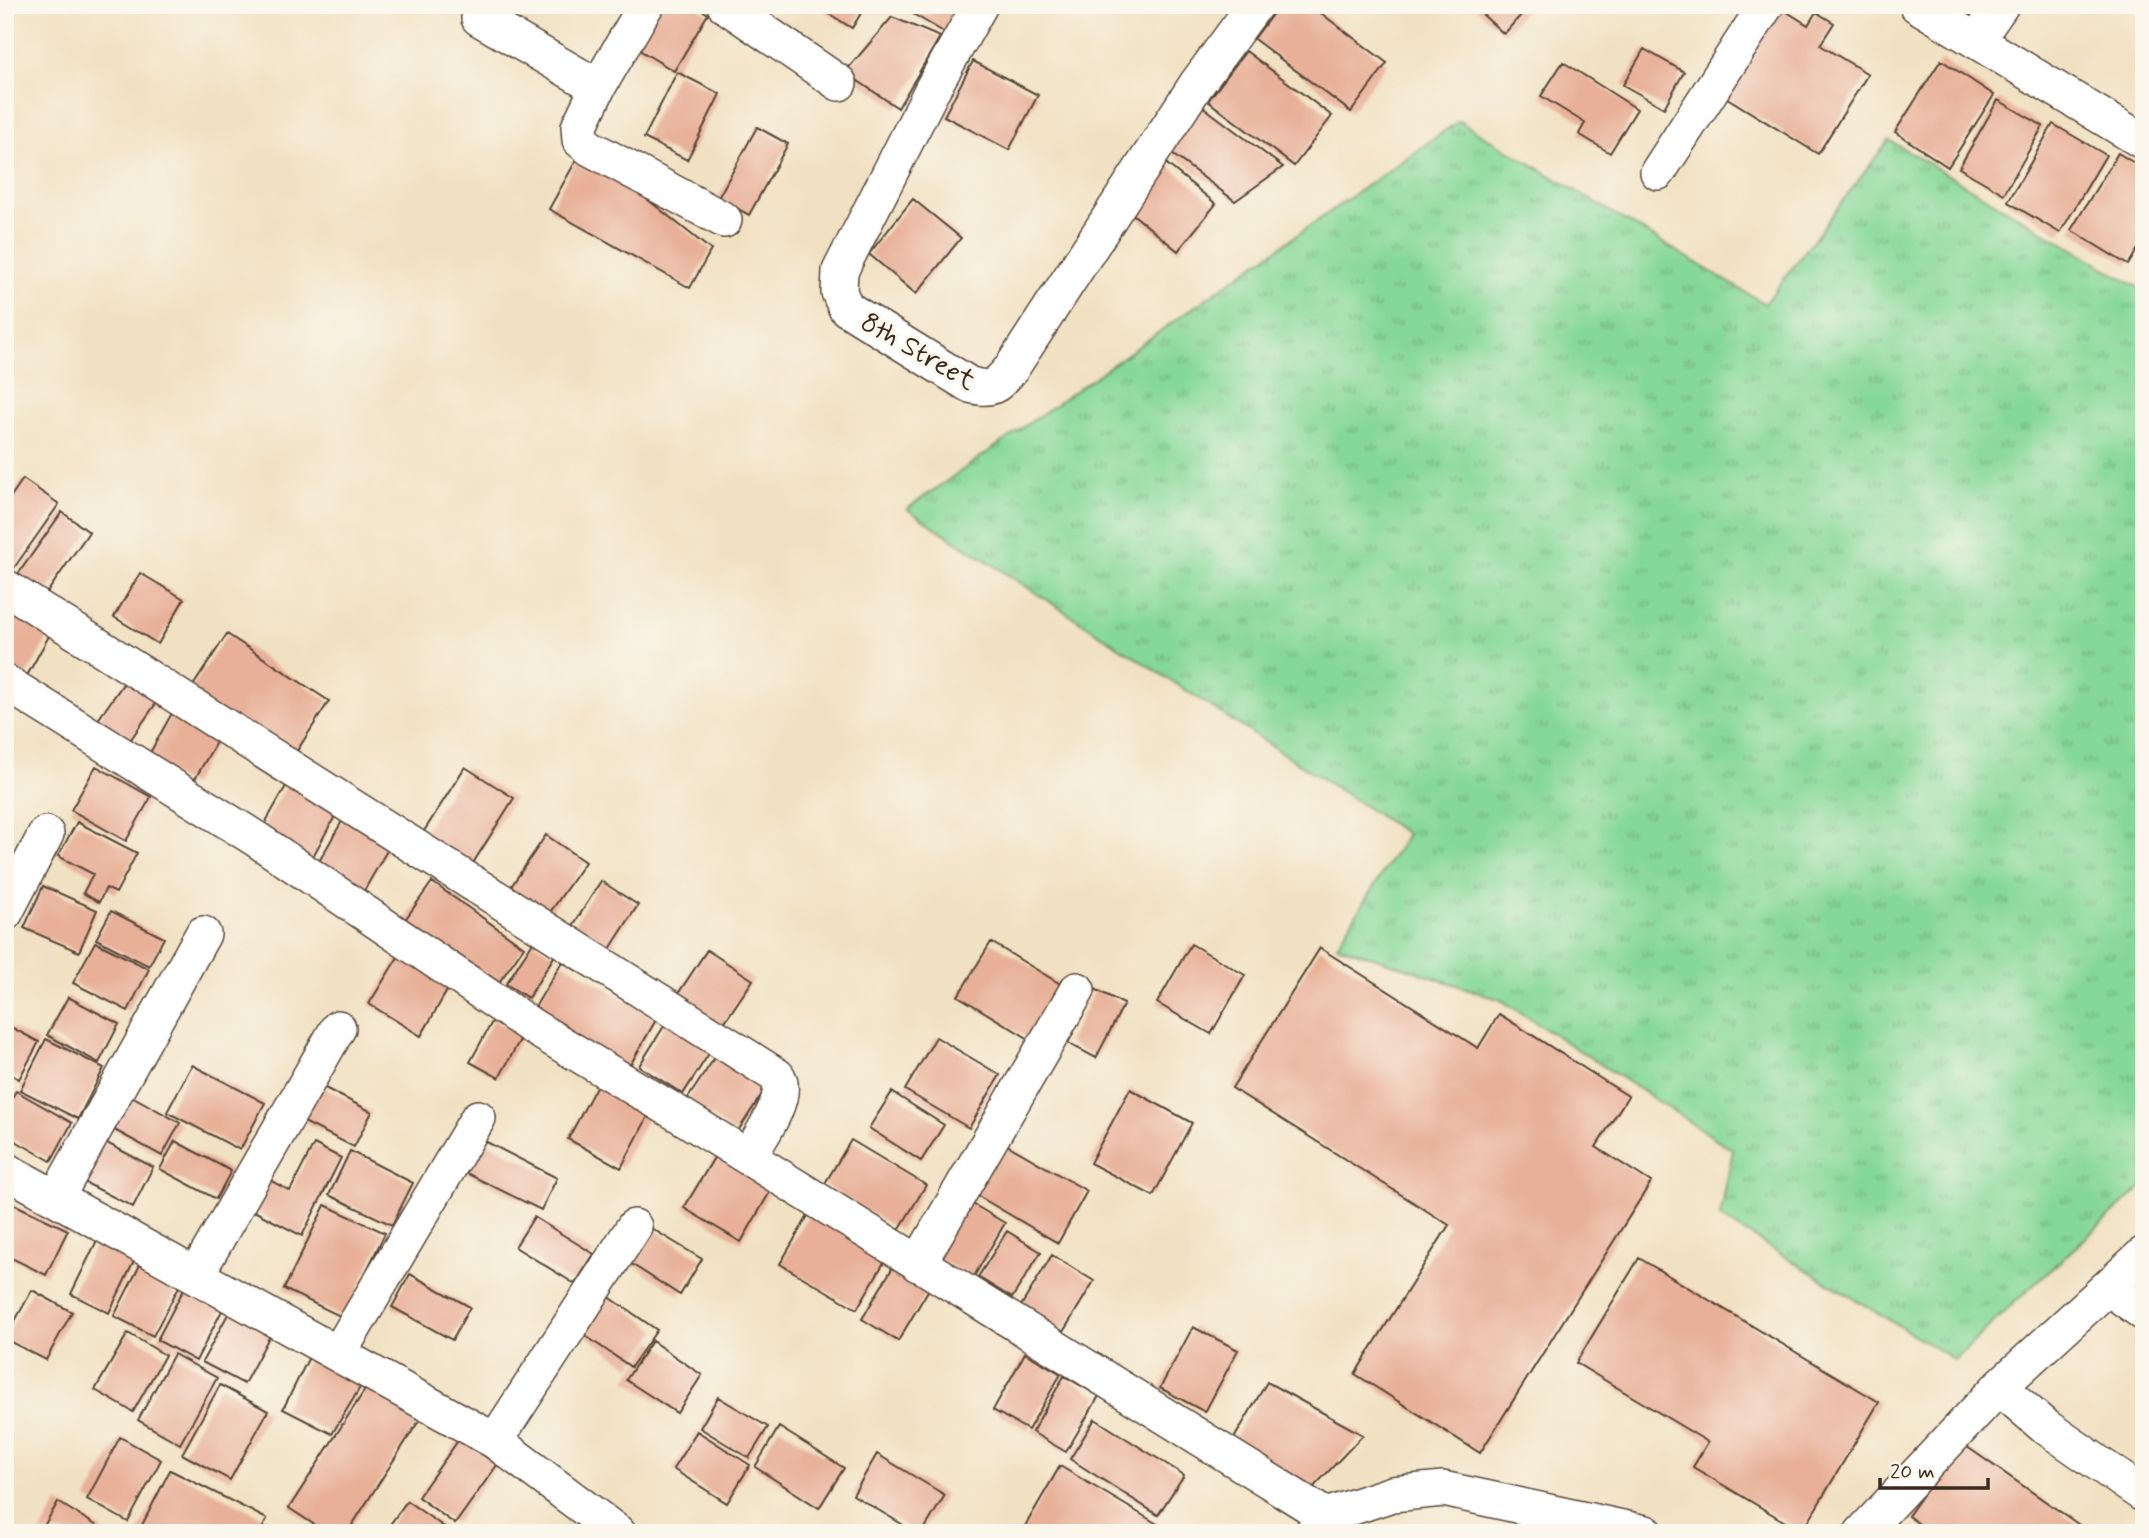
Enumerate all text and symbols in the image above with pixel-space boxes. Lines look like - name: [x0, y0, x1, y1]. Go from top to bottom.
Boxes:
- street label: 8th Street: [853, 304, 983, 400]
- scale bar: [1880, 1447, 1988, 1491]
- text: 20 m: [1890, 1458, 1935, 1486]

